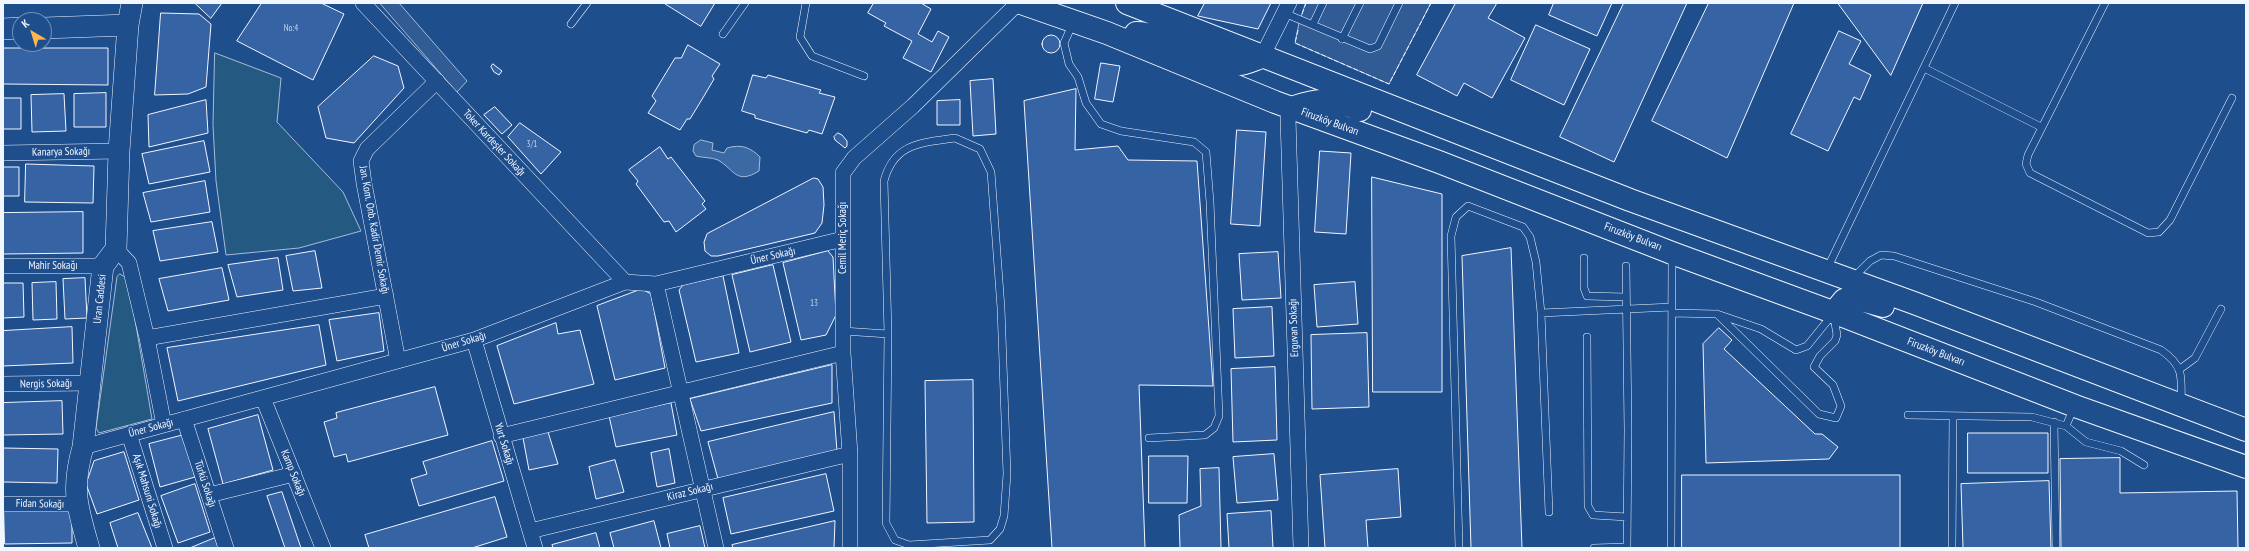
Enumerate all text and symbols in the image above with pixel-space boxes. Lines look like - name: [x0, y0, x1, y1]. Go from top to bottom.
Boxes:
- north arrow: [12, 12, 52, 52]
- text: K: [19, 16, 32, 31]
- house number: No:4: [284, 23, 298, 33]
- street label: Firuzköy Bulvarı: [1299, 105, 1361, 139]
- street label: Toker Kardeşler Sokağı: [460, 107, 528, 179]
- house number: 3/1: [527, 139, 537, 149]
- street label: Kanarya Sokağı: [32, 145, 90, 159]
- street label: Jan. Kom. Onb. Kadir Demir Sokağı: [356, 165, 392, 295]
- street label: Cemil Meriç Sokağı: [836, 202, 850, 274]
- street label: Firuzköy Bulvarı: [1602, 220, 1664, 254]
- street label: Üner Sokağı: [749, 244, 797, 268]
- street label: Mahir Sokağı: [28, 259, 78, 273]
- street label: Uran Caddesi: [91, 274, 109, 324]
- house number: 13: [810, 298, 818, 308]
- street label: Erguvan Sokağı: [1286, 299, 1302, 357]
- street label: Üner Sokağı: [440, 329, 488, 355]
- street label: Firuzköy Bulvarı: [1905, 335, 1967, 369]
- street label: Nergis Sokağı: [20, 377, 72, 391]
- street label: Üner Sokağı: [127, 416, 175, 440]
- street label: Yurt Sokağı: [491, 421, 517, 467]
- street label: Kamp Sokağı: [278, 448, 308, 498]
- street label: Aşık Mahsuni Sokağı: [129, 452, 165, 530]
- street label: Türkü Sokağı: [191, 459, 219, 509]
- street label: Kiraz Sokağı: [666, 480, 714, 504]
- street label: Fidan Sokağı: [16, 497, 64, 511]

